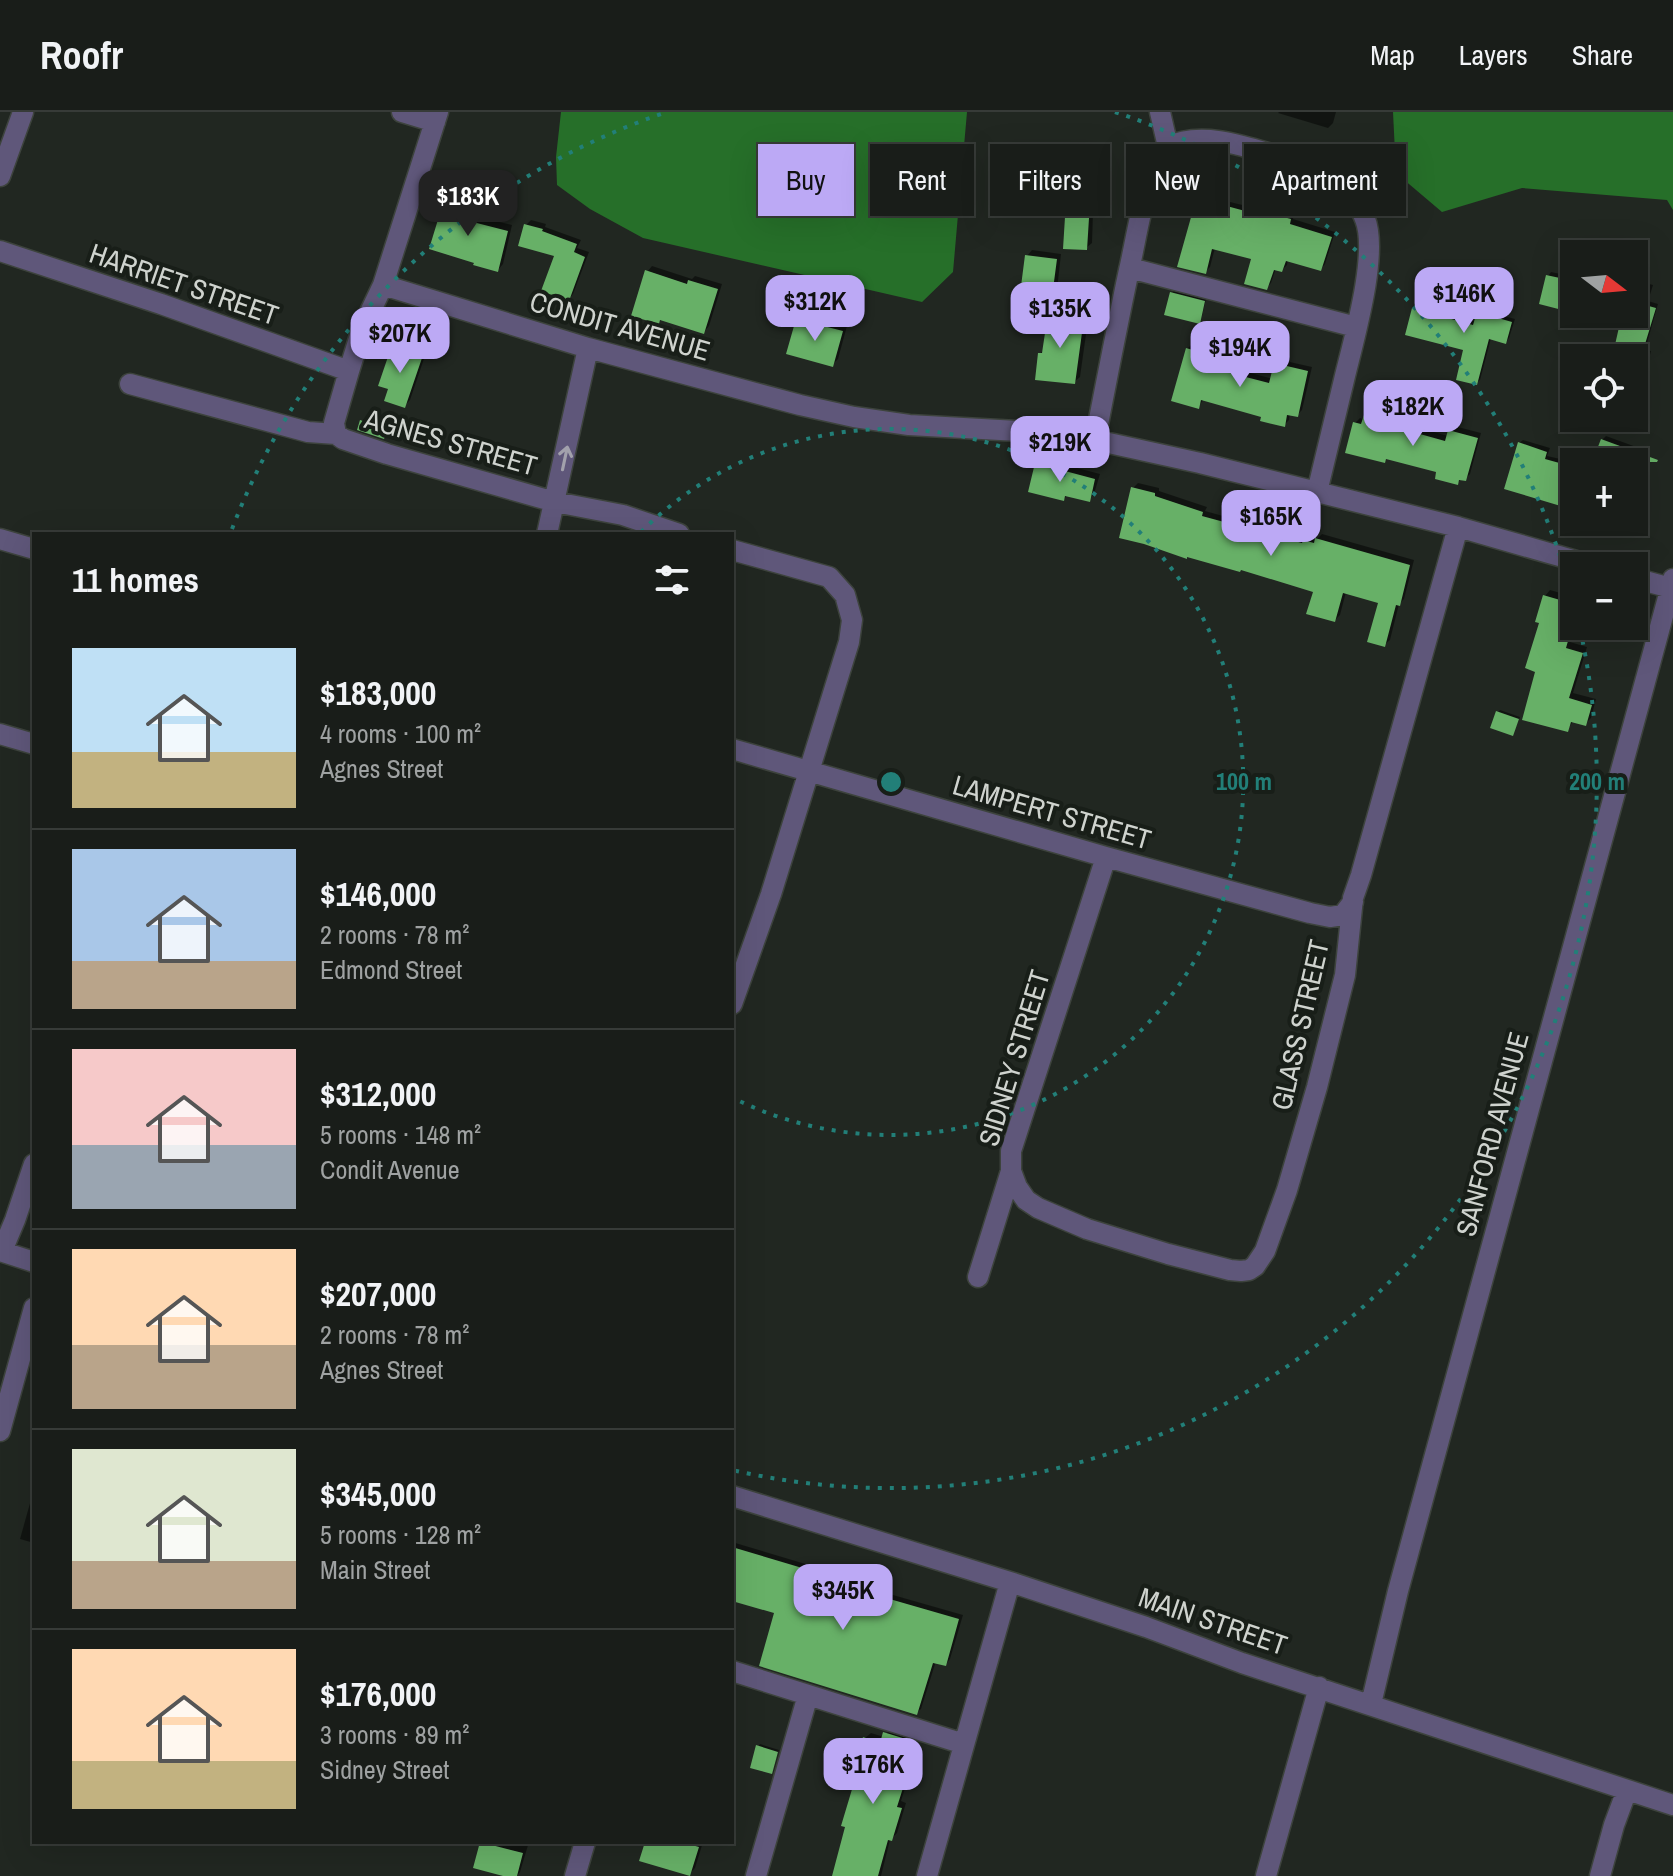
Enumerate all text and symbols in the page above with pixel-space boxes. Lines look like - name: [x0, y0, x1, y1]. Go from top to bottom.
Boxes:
- text: Roofr: [40, 30, 123, 81]
- text: Map: [1370, 36, 1415, 74]
- text: Layers: [1459, 36, 1528, 74]
- text: Share: [1572, 36, 1633, 74]
- chip: Buy: [758, 144, 854, 216]
- chip: Rent: [870, 144, 974, 216]
- chip: Filters: [990, 144, 1110, 216]
- chip: New: [1126, 144, 1228, 216]
- chip: Apartment: [1244, 144, 1406, 216]
- pin: $183K: [412, 170, 524, 238]
- text: $183K: [437, 178, 499, 213]
- street label: HARRIET STREET: [85, 234, 283, 334]
- north arrow: [1560, 240, 1648, 328]
- map controls: [1560, 240, 1648, 640]
- pin: $146K: [1408, 267, 1520, 335]
- pin: $312K: [759, 275, 871, 343]
- text: $146K: [1433, 275, 1495, 310]
- street label: CONDIT AVENUE: [526, 282, 714, 370]
- pin: $135K: [1004, 282, 1116, 350]
- text: $312K: [784, 283, 846, 318]
- text: $135K: [1029, 290, 1091, 325]
- pin: $207K: [344, 307, 456, 375]
- text: $207K: [369, 315, 431, 350]
- pin: $194K: [1184, 321, 1296, 389]
- text: $194K: [1209, 329, 1271, 364]
- button: locate: [1560, 344, 1648, 432]
- pin: $182K: [1357, 380, 1469, 448]
- text: $182K: [1382, 388, 1444, 423]
- street label: AGNES STREET: [360, 399, 541, 485]
- pin: $219K: [1004, 416, 1116, 484]
- text: $219K: [1029, 424, 1091, 459]
- one-way arrow: [558, 446, 573, 471]
- button: +: [1560, 448, 1648, 536]
- pin: $165K: [1215, 490, 1327, 558]
- text: $165K: [1240, 498, 1302, 533]
- button: −: [1560, 552, 1648, 640]
- text: 11 homes: [72, 557, 199, 603]
- icon: filters: [650, 558, 694, 602]
- text: $183,000: [320, 670, 436, 716]
- icon: home: [136, 680, 232, 776]
- text: 4 rooms · 100 m²: [320, 716, 481, 751]
- text: Agnes Street: [320, 751, 443, 786]
- text: 100 m: [1216, 765, 1272, 797]
- text: 200 m: [1569, 765, 1625, 797]
- street label: LAMPERT STREET: [948, 766, 1156, 858]
- centre of rings: [877, 768, 905, 796]
- text: $146,000: [320, 871, 436, 917]
- icon: home: [136, 881, 232, 977]
- text: 2 rooms · 78 m²: [320, 917, 469, 952]
- street label: GLASS STREET: [1262, 936, 1338, 1114]
- text: Edmond Street: [320, 952, 462, 987]
- street label: SIDNEY STREET: [969, 965, 1059, 1151]
- street label: SANFORD AVENUE: [1446, 1028, 1538, 1240]
- text: $312,000: [320, 1071, 436, 1117]
- icon: home: [136, 1081, 232, 1177]
- text: 5 rooms · 148 m²: [320, 1117, 481, 1152]
- text: Condit Avenue: [320, 1152, 460, 1187]
- text: $207,000: [320, 1271, 436, 1317]
- icon: home: [136, 1281, 232, 1377]
- text: 2 rooms · 78 m²: [320, 1317, 469, 1352]
- text: Agnes Street: [320, 1352, 443, 1387]
- text: $345,000: [320, 1471, 436, 1517]
- icon: home: [136, 1481, 232, 1577]
- text: 5 rooms · 128 m²: [320, 1517, 481, 1552]
- text: Main Street: [320, 1552, 430, 1587]
- pin: $345K: [787, 1564, 899, 1632]
- text: $345K: [812, 1572, 874, 1607]
- street label: MAIN STREET: [1134, 1578, 1292, 1664]
- text: $176,000: [320, 1671, 436, 1717]
- icon: home: [136, 1681, 232, 1777]
- text: 3 rooms · 89 m²: [320, 1717, 469, 1752]
- pin: $176K: [817, 1738, 929, 1806]
- text: $176K: [842, 1746, 904, 1781]
- text: Sidney Street: [320, 1752, 449, 1787]

